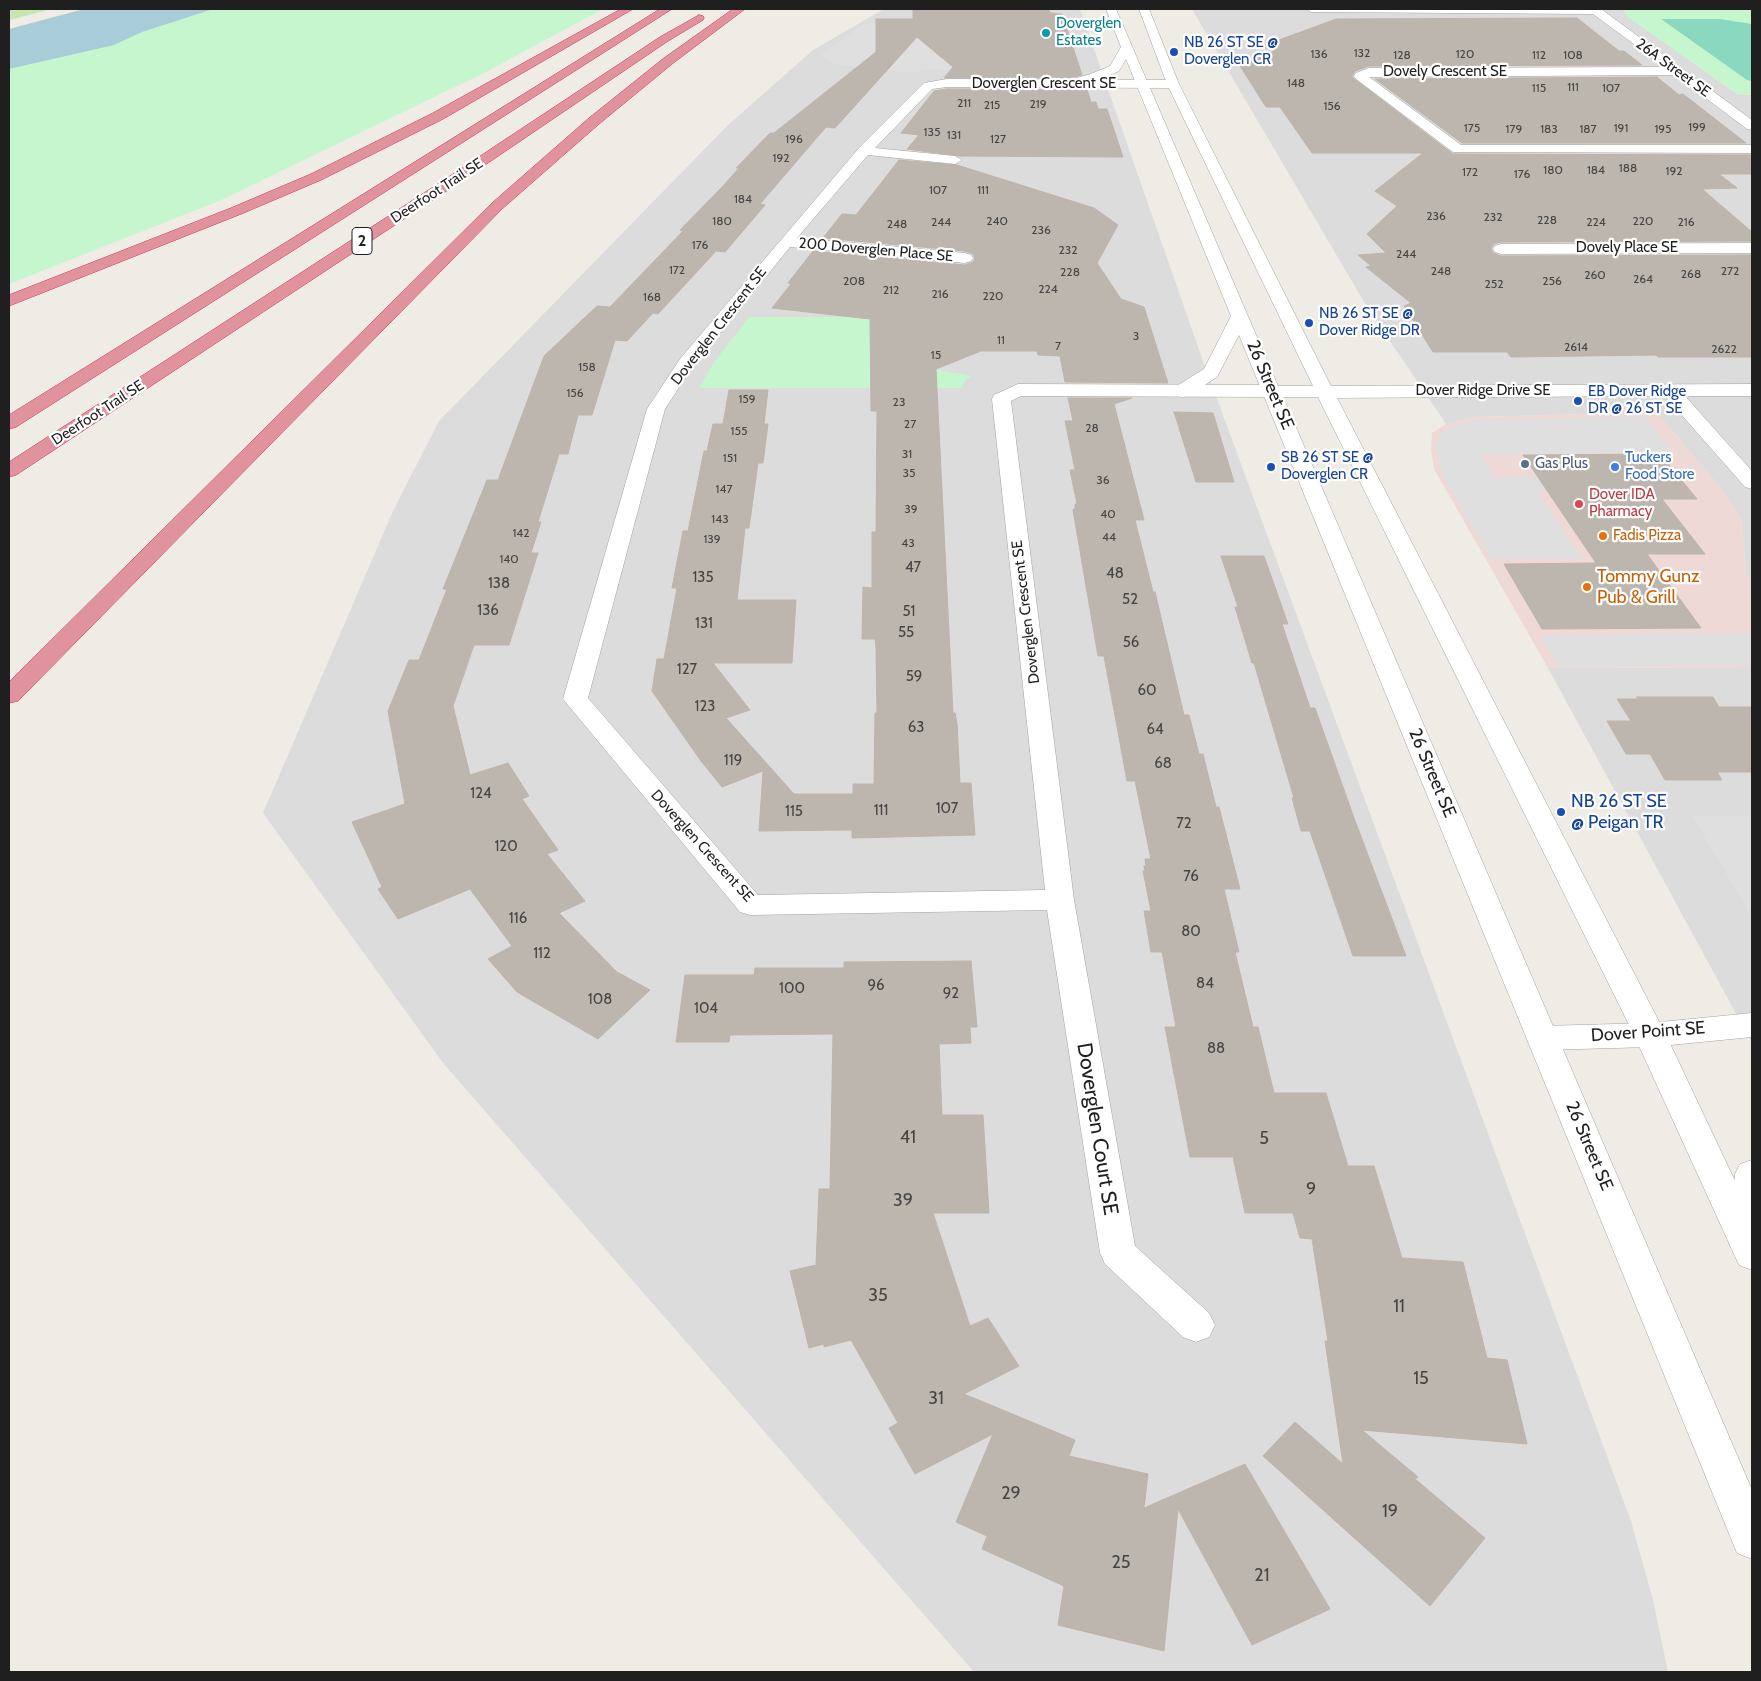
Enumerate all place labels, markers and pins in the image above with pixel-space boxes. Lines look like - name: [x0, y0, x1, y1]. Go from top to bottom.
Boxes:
- place label: Doverglen Estates: [1056, 15, 1122, 50]
- marker: Doverglen Estates: [1040, 27, 1052, 39]
- place label: NB 26 ST SE @ Doverglen CR: [1184, 34, 1278, 69]
- marker: NB 26 ST SE @ Doverglen CR: [1168, 46, 1180, 58]
- place label: NB 26 ST SE @ Dover Ridge DR: [1319, 305, 1420, 340]
- marker: NB 26 ST SE @ Dover Ridge DR: [1303, 317, 1315, 329]
- place label: EB Dover Ridge DR @ 26 ST SE: [1588, 383, 1686, 418]
- marker: EB Dover Ridge DR @ 26 ST SE: [1572, 395, 1584, 407]
- place label: SB 26 ST SE @ Doverglen CR: [1281, 449, 1373, 484]
- place label: Tuckers Food Store: [1625, 449, 1694, 484]
- place label: Gas Plus: [1535, 455, 1588, 473]
- marker: Gas Plus: [1519, 458, 1531, 470]
- marker: SB 26 ST SE @ Doverglen CR: [1265, 461, 1277, 473]
- marker: Tuckers Food Store: [1609, 461, 1621, 473]
- place label: Dover IDA Pharmacy: [1589, 486, 1655, 521]
- marker: Dover IDA Pharmacy: [1573, 498, 1585, 510]
- place label: Fadis Pizza: [1613, 527, 1681, 545]
- marker: Fadis Pizza: [1597, 530, 1609, 542]
- place label: Tommy Gunz Pub & Grill: [1597, 566, 1699, 608]
- marker: Tommy Gunz Pub & Grill: [1581, 581, 1593, 593]
- place label: NB 26 ST SE @ Peigan TR: [1571, 791, 1667, 834]
- marker: NB 26 ST SE @ Peigan TR: [1555, 806, 1567, 818]

